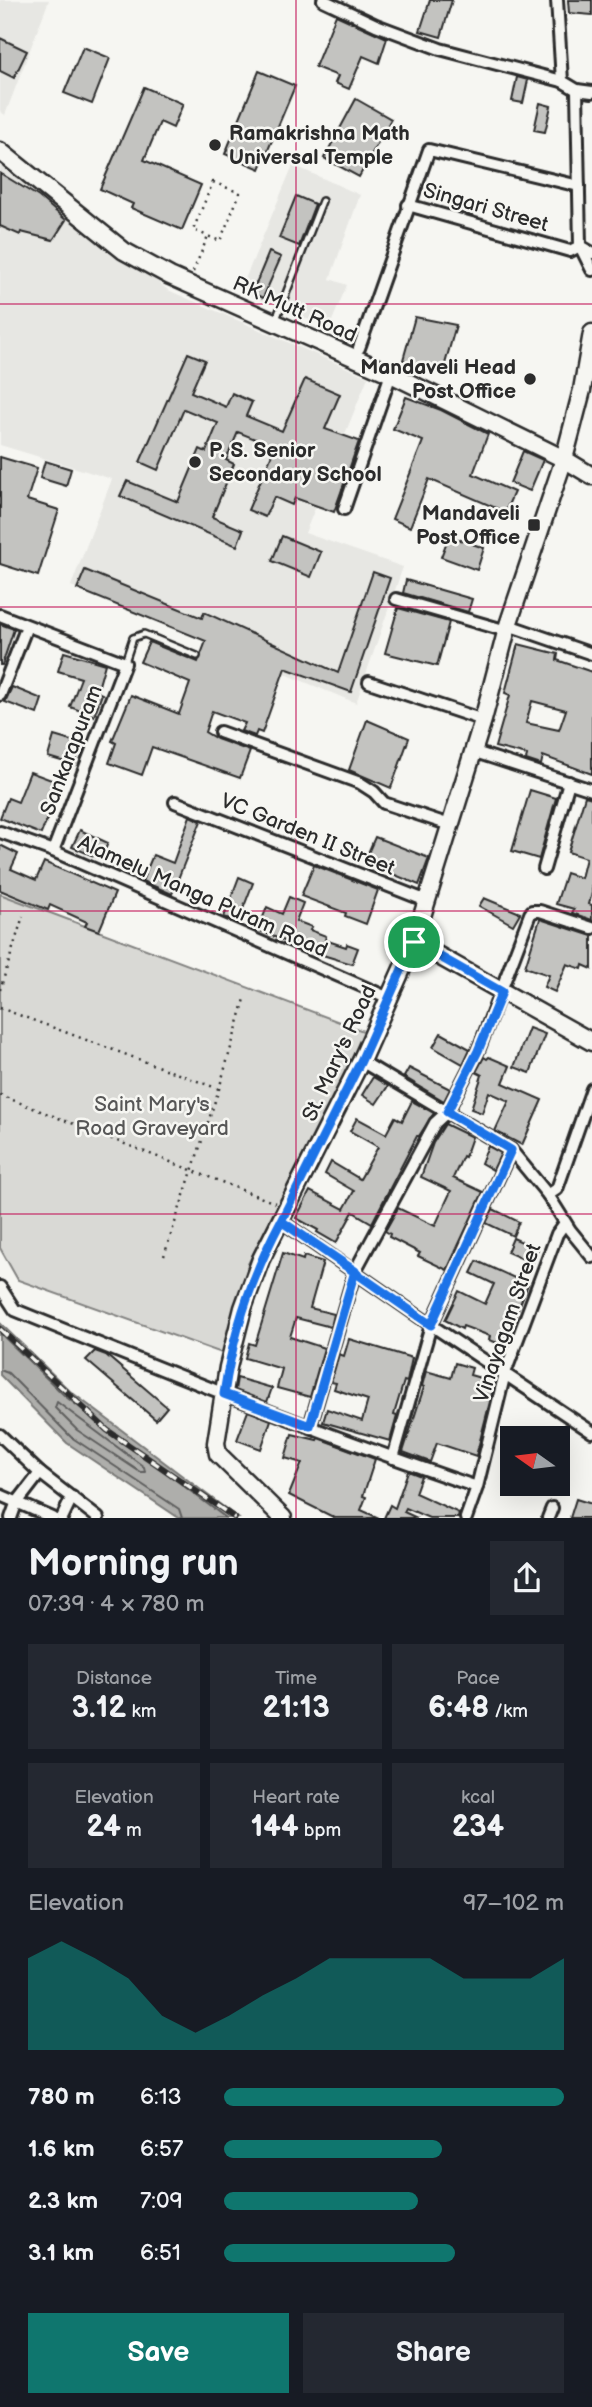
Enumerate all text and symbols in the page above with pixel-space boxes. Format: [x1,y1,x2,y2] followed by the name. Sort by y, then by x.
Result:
[229,121,410,170] place label: Ramakrishna Math Universal Temple
[207,137,223,153] marker: Ramakrishna Math Universal Temple
[420,178,552,237] street label: Singari Street
[229,271,361,348] street label: RK Mutt Road
[360,355,516,404] place label: Mandaveli Head Post Office
[522,371,538,387] marker: Mandaveli Head Post Office
[209,438,382,487] place label: P. S. Senior Secondary School
[187,454,203,470] marker: P. S. Senior Secondary School
[416,501,520,550] place label: Mandaveli Post Office
[526,517,542,533] marker: Mandaveli Post Office
[35,682,108,819] street label: Sankarapuram
[217,788,399,881] street label: VC Garden II Street
[74,830,331,963] street label: Alamelu Manga Puram Road
[384,912,444,972] pin
[395,923,433,961] icon: arrive
[297,981,382,1125] street label: St. Mary's Road
[75,1092,229,1141] park label: Saint Mary's Road Graveyard
[469,1240,547,1406] street label: Vinayagam Street
[500,1426,570,1496] north arrow
[500,1426,570,1496] map controls
[28,1541,239,1586] text: Morning run
[490,1541,564,1615] button: share
[28,1590,204,1618] text: 07:39 · 4 × 780 m
[76,1667,152,1690] text: Distance
[275,1667,317,1690] text: Time
[456,1667,500,1690] text: Pace
[72,1690,126,1726] text: 3.12
[262,1690,330,1726] text: 21:13
[428,1690,489,1726] text: 6:48
[126,1700,156,1723] text: km
[489,1700,528,1723] text: /km
[74,1786,154,1809] text: Elevation
[252,1786,340,1809] text: Heart rate
[461,1786,495,1809] text: kcal
[86,1809,121,1845] text: 24
[251,1809,299,1845] text: 144
[452,1809,504,1845] text: 234
[121,1819,142,1842] text: m
[299,1819,341,1842] text: bpm
[28,1889,124,1917] text: Elevation
[463,1889,564,1917] text: 97–102 m
[28,2083,95,2111] text: 780 m
[140,2083,182,2111] text: 6:13
[28,2135,95,2163] text: 1.6 km
[140,2135,183,2163] text: 6:57
[28,2187,98,2215] text: 2.3 km
[140,2187,183,2215] text: 7:09
[28,2239,94,2267] text: 3.1 km
[140,2239,181,2267] text: 6:51
[28,2313,289,2393] button: Save
[303,2313,564,2393] button: Share

